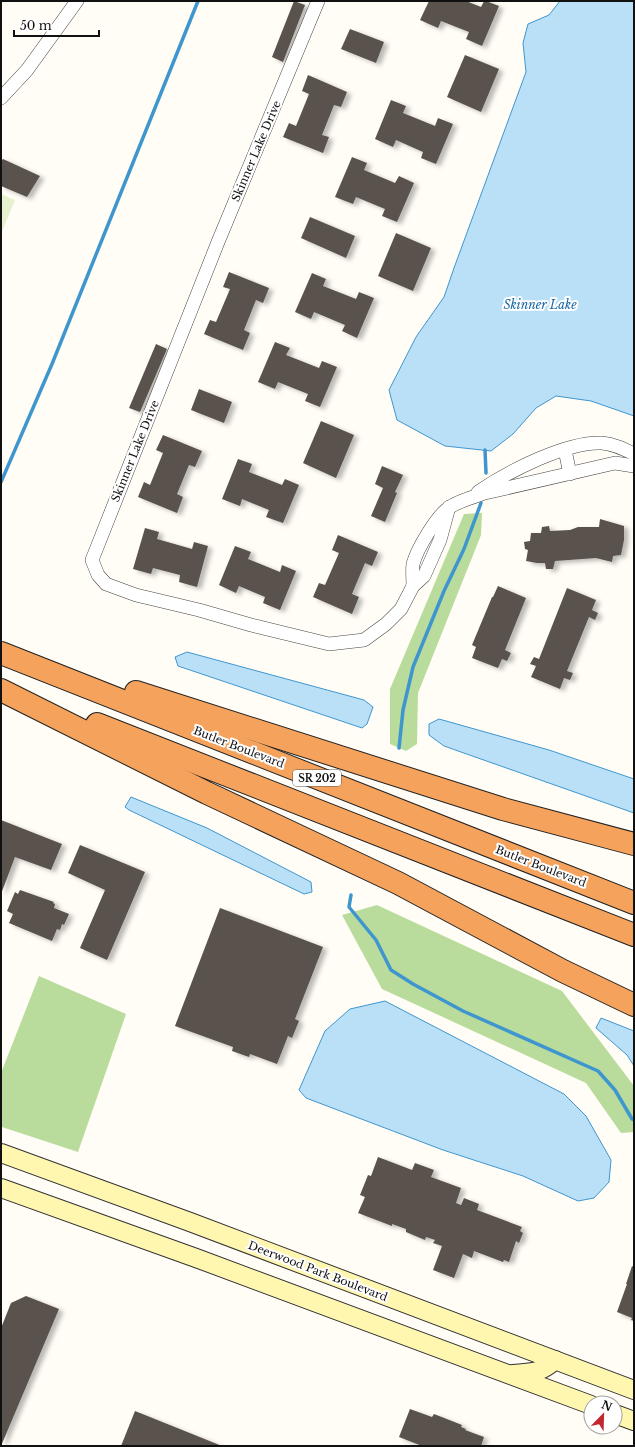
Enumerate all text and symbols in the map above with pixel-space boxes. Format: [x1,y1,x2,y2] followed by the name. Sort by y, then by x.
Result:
[14,12,99,38] scale bar
[20,18,52,33] text: 50 m
[228,98,284,204] street label: Skinner Lake Drive
[503,297,577,312] water label: Skinner Lake
[108,398,162,504] street label: Skinner Lake Drive
[192,723,287,771] street label: Butler Boulevard
[293,770,341,786] road number: SR 202
[494,842,589,890] street label: Butler Boulevard
[246,1238,390,1304] street label: Deerwood Park Boulevard
[583,1395,623,1435] north arrow
[599,1397,615,1415] text: N

